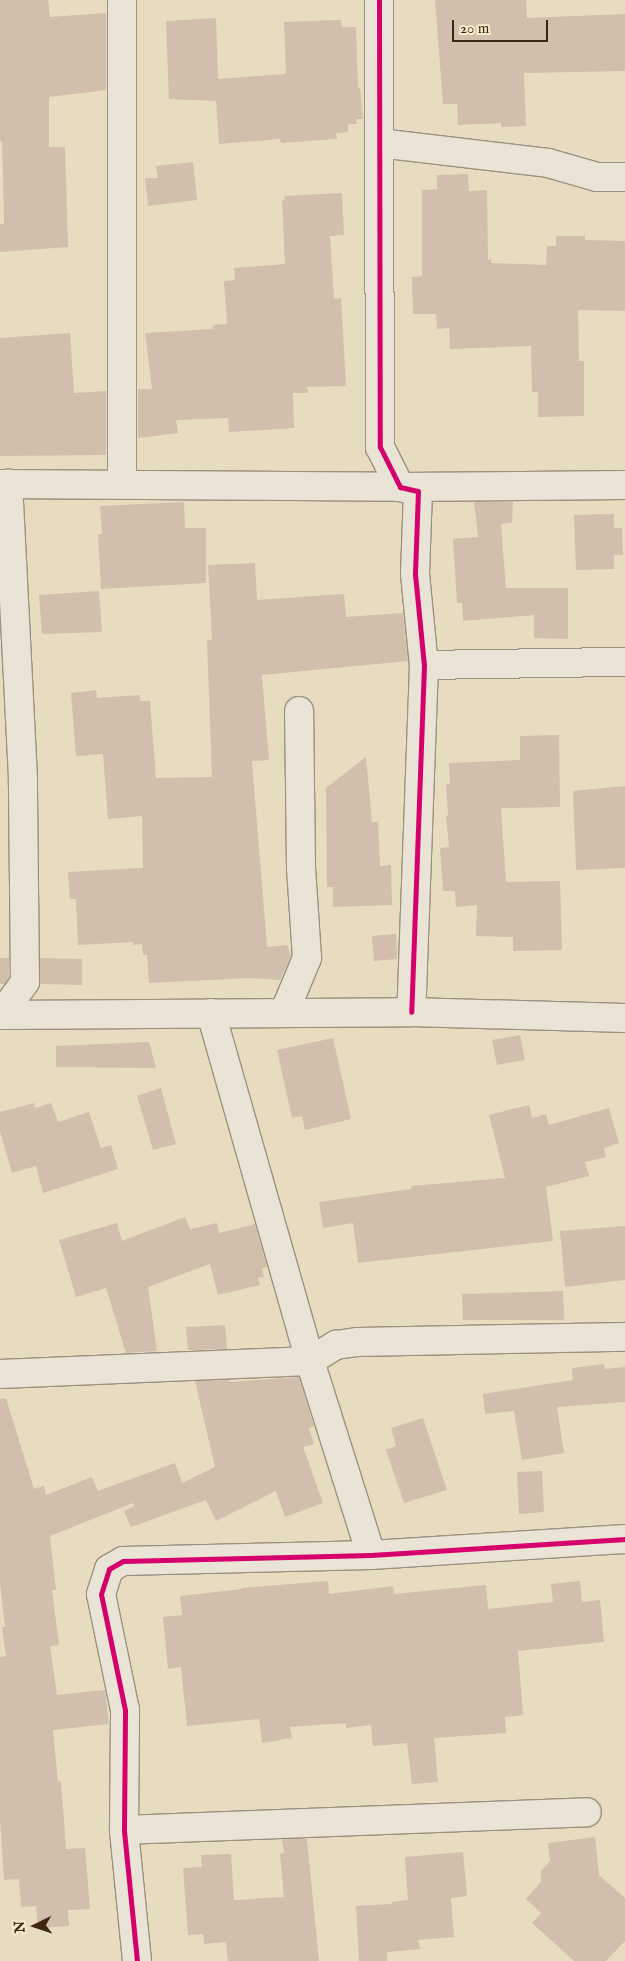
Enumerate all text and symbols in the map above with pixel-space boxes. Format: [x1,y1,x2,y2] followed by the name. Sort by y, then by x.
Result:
[455,10,551,42] scale bar
[460,19,489,38] text: 20 m
[10,1901,60,1951] north arrow
[11,1920,29,1934] text: N

